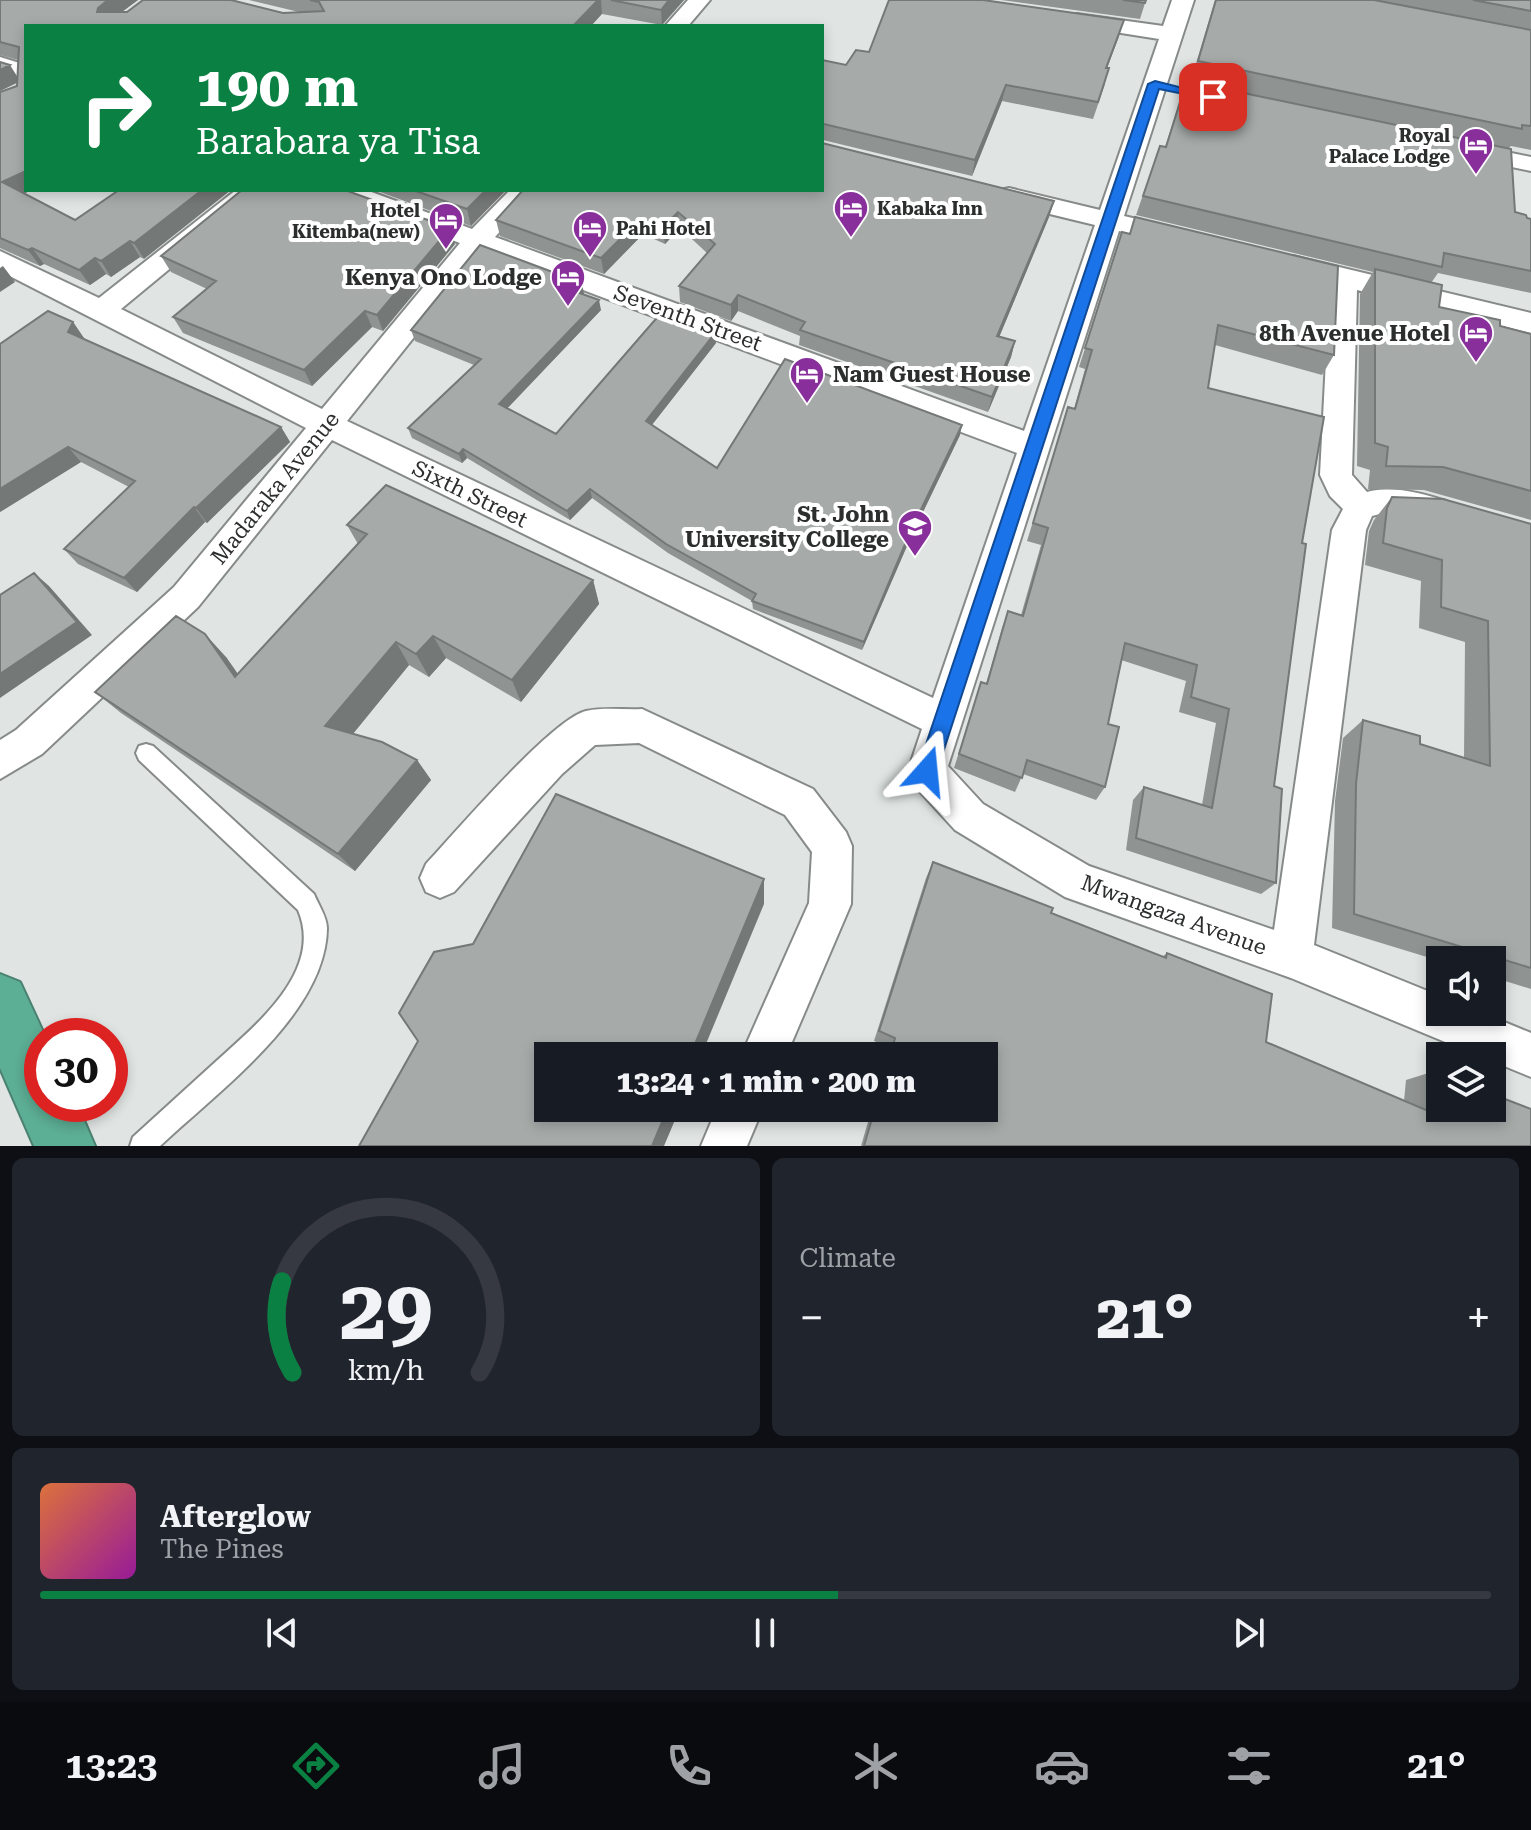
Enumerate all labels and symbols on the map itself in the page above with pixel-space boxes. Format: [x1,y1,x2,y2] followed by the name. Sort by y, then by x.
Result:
[1179,63,1247,131] pin
[1329,125,1450,167] place label: Royal Palace Lodge
[1457,126,1495,176] hotel icon: Royal Palace Lodge
[832,189,870,239] hotel icon: Kabaka Inn
[877,198,983,219] place label: Kabaka Inn
[292,200,420,242] place label: Hotel Kitemba(new)
[427,201,465,251] hotel icon: Hotel Kitemba(new)
[571,209,609,259] hotel icon: Pahi Hotel
[616,218,711,239] place label: Pahi Hotel
[549,258,587,308] hotel icon: Kenya Ono Lodge
[345,265,542,290] place label: Kenya Ono Lodge
[611,280,765,356] street label: Seventh Street
[1457,314,1495,364] hotel icon: 8th Avenue Hotel
[1259,321,1450,346] place label: 8th Avenue Hotel
[788,355,826,405] hotel icon: Nam Guest House
[833,362,1031,387] place label: Nam Guest House
[206,407,344,569] street label: Madaraka Avenue
[408,455,532,533] street label: Sixth Street
[685,502,889,552] place label: St. John University College
[896,508,934,558] school or university icon: St. John University College
[885,729,969,813] position arrow
[1078,870,1270,960] street label: Mwangaza Avenue
[24,1018,128,1122] speed limit sign: 30

